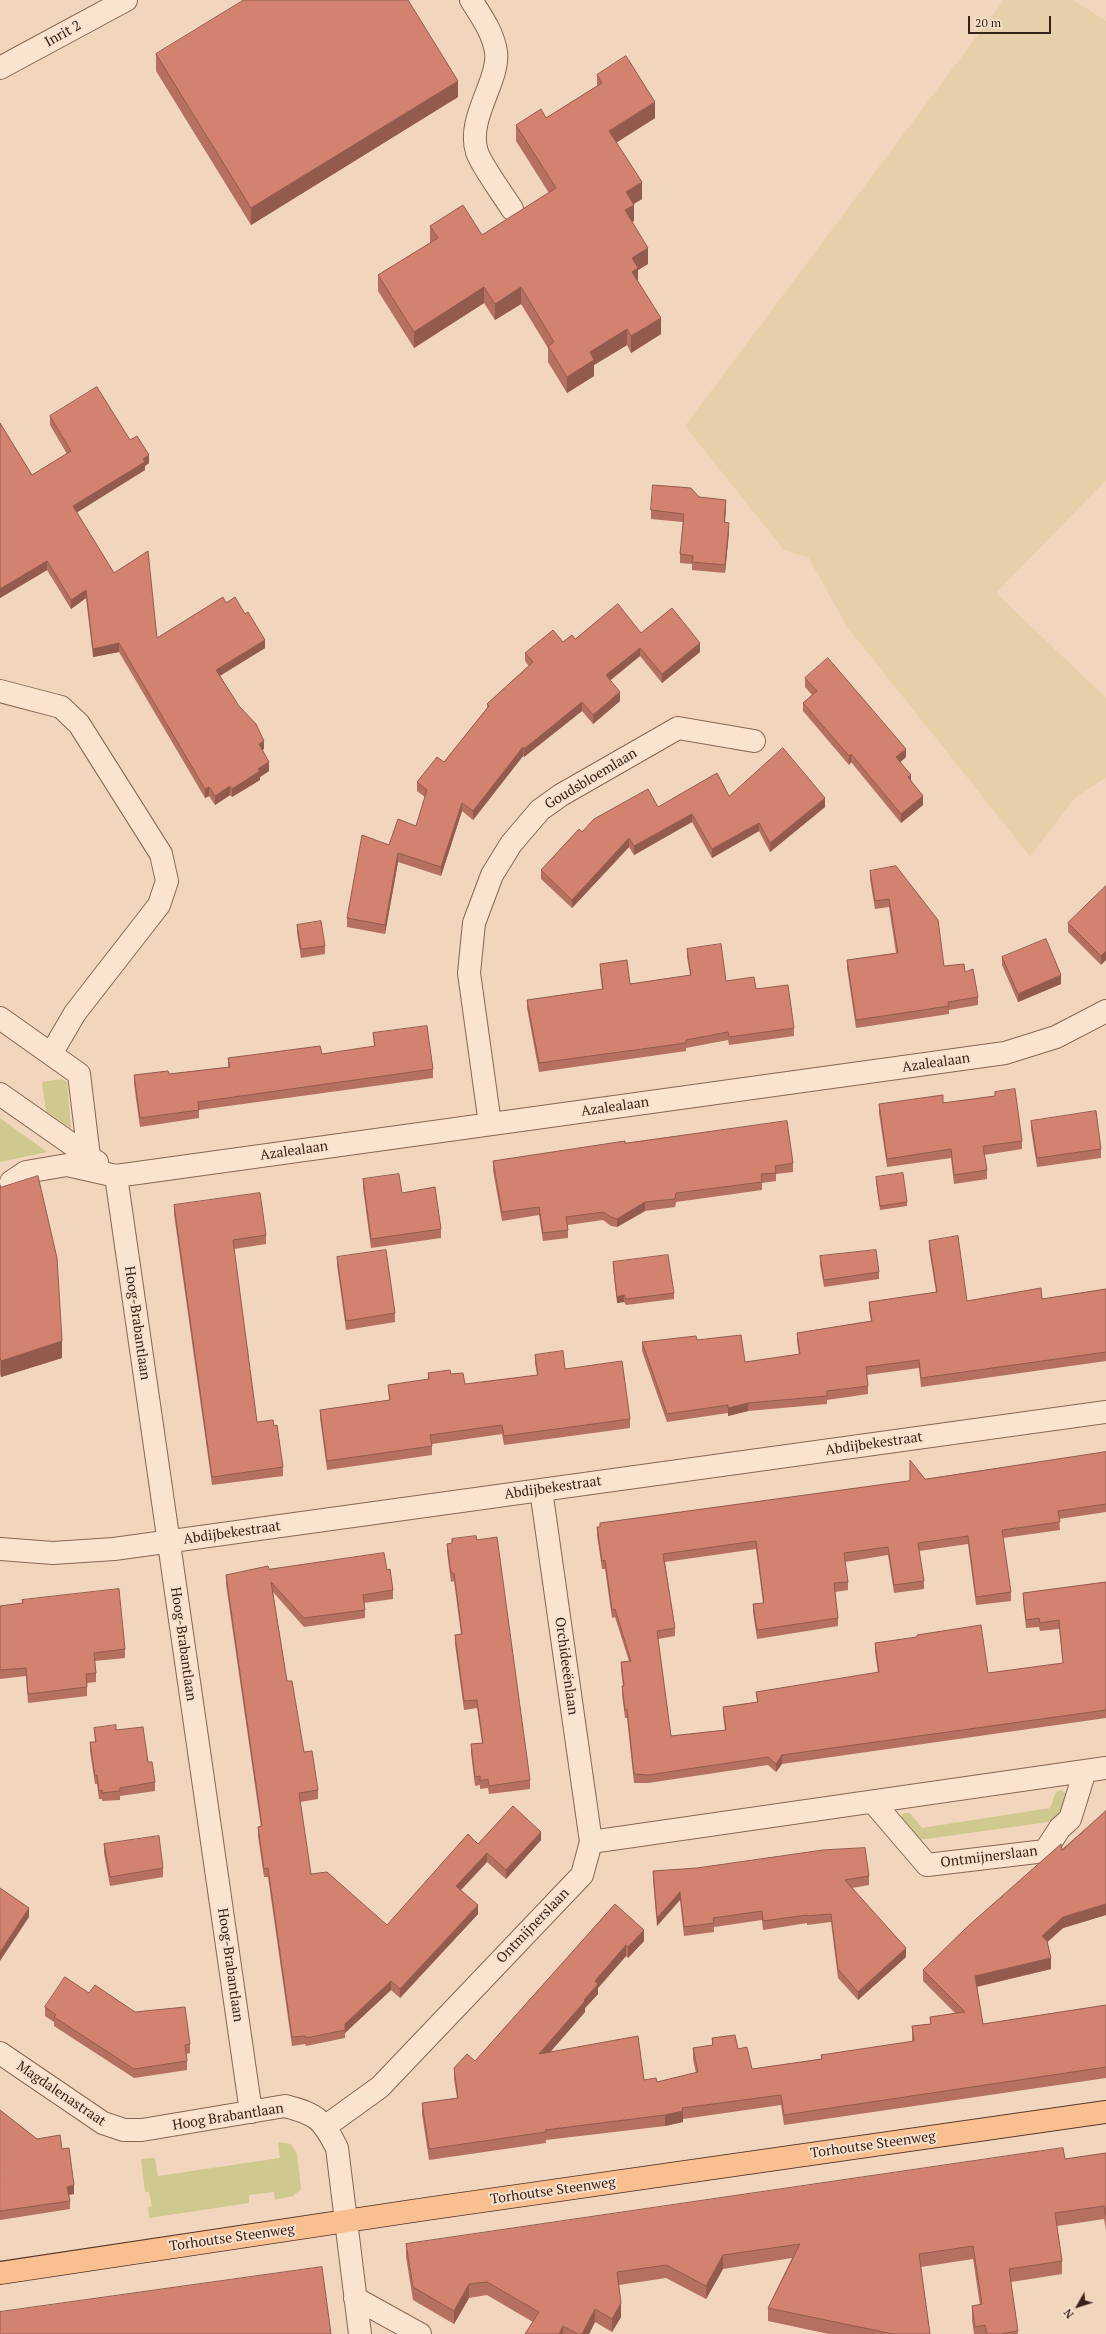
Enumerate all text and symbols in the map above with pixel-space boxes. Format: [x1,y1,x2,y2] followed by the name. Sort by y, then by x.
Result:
[970,8,1053,34] scale bar
[975,15,1001,30] text: 20 m
[42,17,84,51] street label: Inrit 2
[542,745,640,813] street label: Goudsbloemlaan
[901,1050,971,1076] street label: Azalealaan
[580,1094,650,1120] street label: Azalealaan
[259,1138,329,1164] street label: Azalealaan
[121,1265,153,1381] street label: Hoog-Brabantlaan
[824,1429,924,1459] street label: Abdijbekestraat
[503,1473,603,1503] street label: Abdijbekestraat
[182,1518,282,1548] street label: Abdijbekestraat
[167,1586,199,1702] street label: Hoog-Brabantlaan
[551,1616,581,1716] street label: Orchideeënlaan
[940,1843,1038,1871] street label: Ontmijnerslaan
[493,1885,573,1967] street label: Ontmijnerslaan
[214,1907,246,2023] street label: Hoog-Brabantlaan
[13,2058,109,2130] street label: Magdalenastraat
[171,2100,285,2134] street label: Hoog Brabantlaan
[809,2128,937,2162] street label: Torhoutse Steenweg
[489,2174,617,2208] street label: Torhoutse Steenweg
[168,2221,296,2255] street label: Torhoutse Steenweg
[1058,2286,1098,2326] north arrow
[1061,2306,1077,2321] text: N

